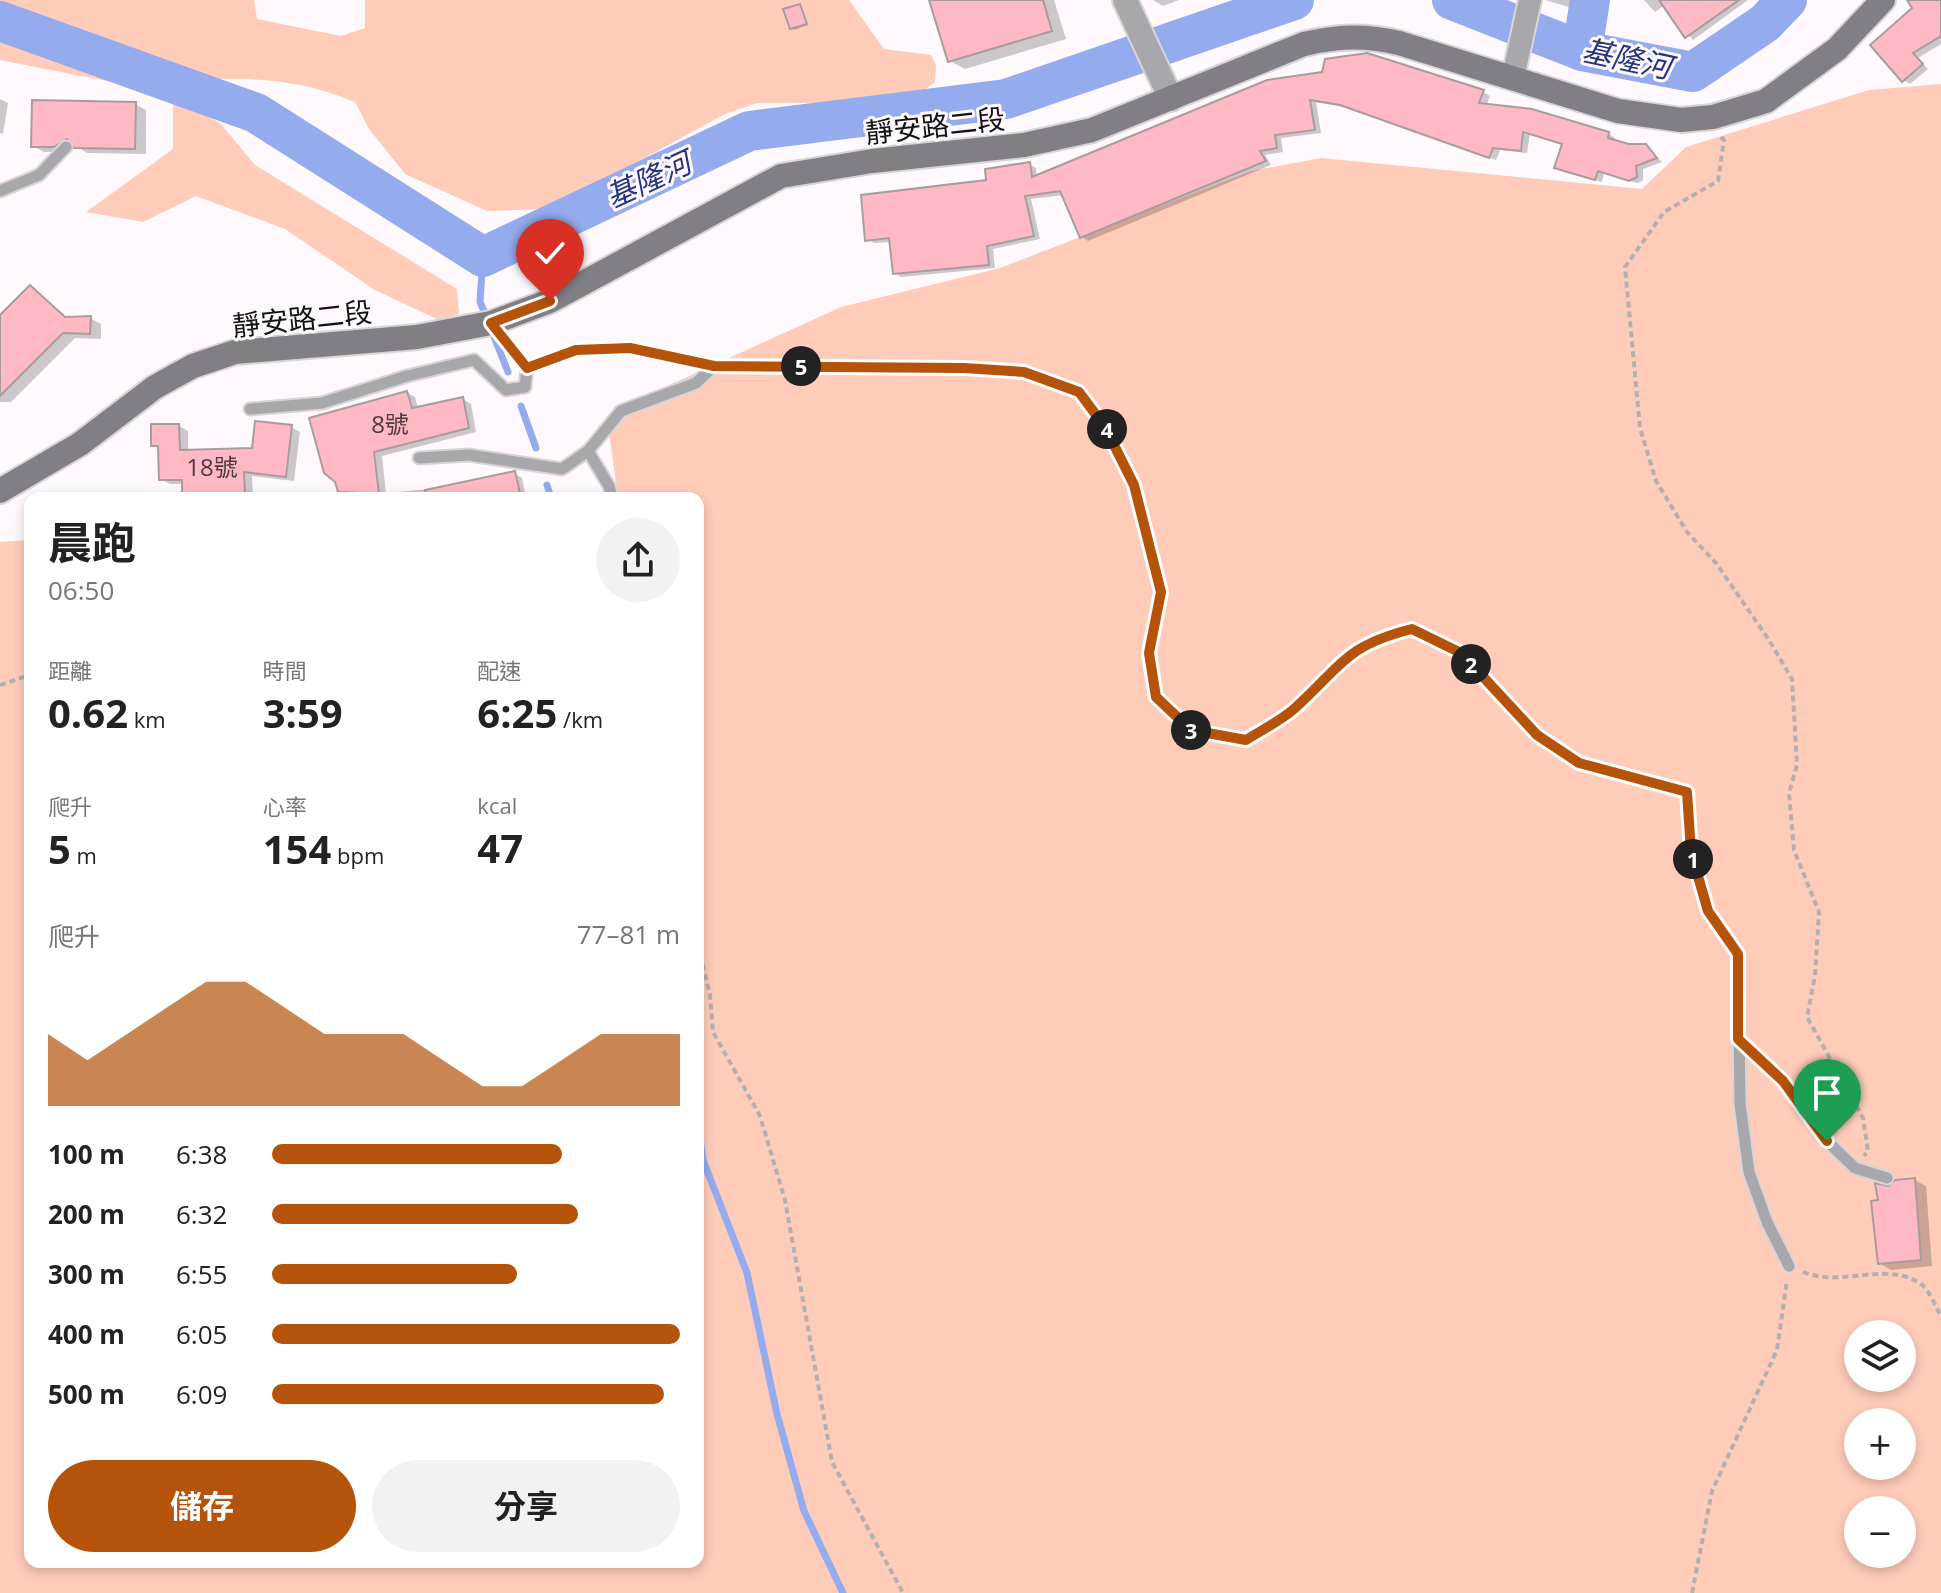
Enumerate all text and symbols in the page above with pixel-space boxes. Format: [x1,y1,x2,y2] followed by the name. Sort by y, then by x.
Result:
[1579,29,1680,88] water label: 基隆河
[863,99,1007,151] street label: 靜安路二段
[599,139,702,217] water label: 基隆河
[516,219,584,301] pin
[528,231,572,275] icon: check
[230,292,374,344] street label: 靜安路二段
[781,346,821,386] pin: 5
[795,351,807,381] text: 5
[371,407,409,440] house number: 8號
[1087,409,1127,449] pin: 4
[1101,414,1113,444] text: 4
[186,450,238,483] house number: 18號
[48,512,136,572] text: 晨跑
[596,518,680,602] button: share
[48,572,114,608] text: 06:50
[1451,644,1491,684] pin: 2
[1465,649,1477,679] text: 2
[48,655,92,685] text: 距離
[263,655,307,685] text: 時間
[477,655,521,685] text: 配速
[48,685,128,740] text: 0.62
[263,685,343,740] text: 3:59
[477,685,557,740] text: 6:25
[128,704,166,734] text: km
[557,704,603,734] text: /km
[1171,710,1211,750] pin: 3
[1185,715,1197,745] text: 3
[477,790,517,820] text: kcal
[48,791,92,821] text: 爬升
[263,791,307,821] text: 心率
[477,820,523,875] text: 47
[48,821,71,876] text: 5
[263,821,331,876] text: 154
[1673,839,1713,879] pin: 1
[71,840,97,870] text: m
[331,840,384,870] text: bpm
[1687,844,1699,874] text: 1
[577,916,680,952] text: 77–81 m
[48,918,100,954] text: 爬升
[1793,1059,1861,1141] pin
[1805,1071,1849,1115] icon: arrive
[48,1136,125,1172] text: 100 m
[176,1136,227,1172] text: 6:38
[48,1196,125,1232] text: 200 m
[176,1196,227,1232] text: 6:32
[48,1256,125,1292] text: 300 m
[176,1256,227,1292] text: 6:55
[48,1316,125,1352] text: 400 m
[176,1316,227,1352] text: 6:05
[1844,1320,1916,1568] map controls
[1844,1320,1916,1392] button: layers
[48,1376,125,1412] text: 500 m
[176,1376,227,1412] text: 6:09
[1844,1408,1916,1480] button: +
[48,1460,356,1552] button: 儲存
[372,1460,680,1552] button: 分享
[1844,1496,1916,1568] button: −

